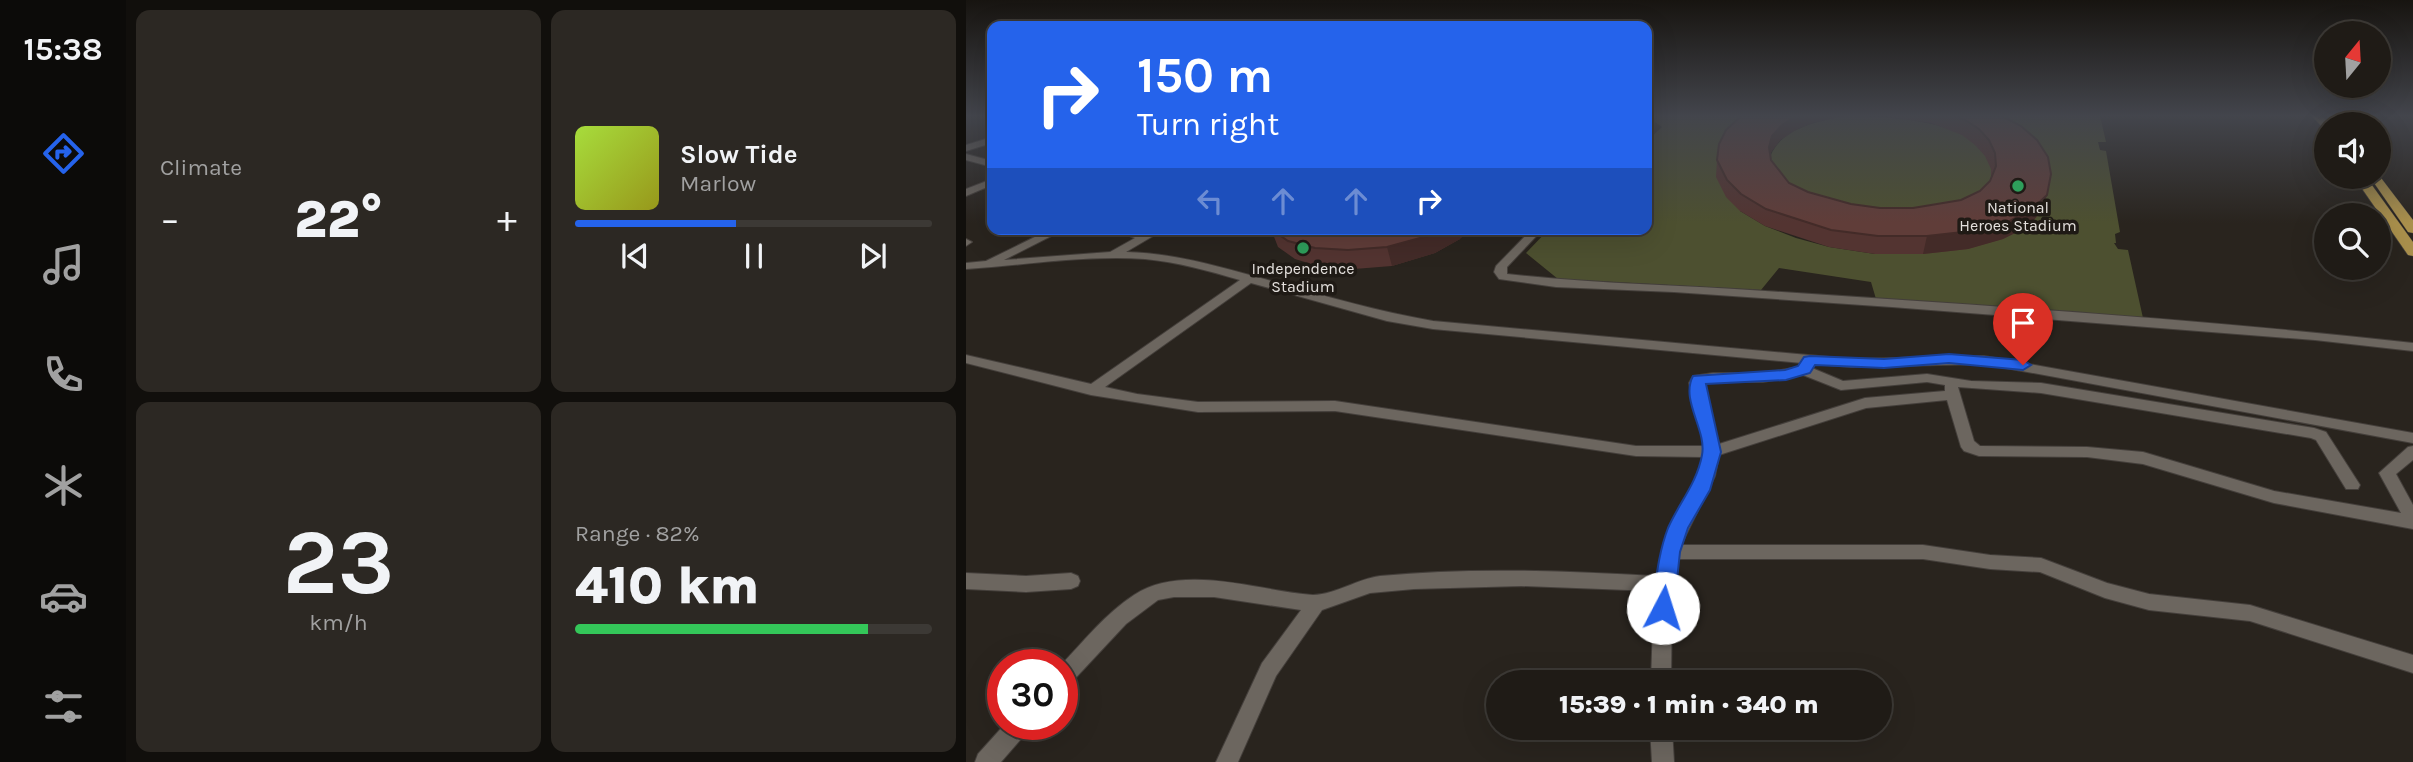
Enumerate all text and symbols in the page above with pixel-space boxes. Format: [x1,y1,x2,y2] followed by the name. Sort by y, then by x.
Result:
[2314,21,2390,98] north arrow
[2314,21,2391,280] map controls
[23,31,103,68] text: 15:38
[1137,47,1273,104] text: 150 m
[1022,49,1113,140] icon: right
[1137,106,1279,143] text: Turn right
[2314,112,2391,189] button: sound
[39,129,88,178] icon: directions
[680,139,798,170] text: Slow Tide
[160,154,242,181] text: Climate
[680,170,756,197] text: Marlow
[2010,178,2026,194] marker: National Heroes Stadium
[1191,182,1229,220] icon: left
[1264,182,1302,220] icon: ahead
[1337,182,1375,220] icon: ahead
[1410,182,1448,220] icon: right
[294,189,383,250] text: 22°
[160,197,180,242] text: −
[497,197,517,242] text: +
[1959,198,2077,235] place label: National Heroes Stadium
[2314,203,2391,280] button: search
[616,237,654,275] icon: previous
[735,237,773,275] icon: pause
[854,237,892,275] icon: next
[39,240,88,289] icon: music
[1295,240,1311,256] marker: Independence Stadium
[1252,259,1354,296] place label: Independence Stadium
[1993,293,2053,365] pin
[2004,304,2042,342] icon: arrive
[39,350,88,399] icon: phone
[39,461,88,510] icon: climate
[283,510,394,616] text: 23
[575,520,700,547] text: Range · 82%
[575,555,759,616] text: 410 km
[1626,571,1700,645] position arrow
[39,572,88,621] icon: car
[309,609,368,636] text: km/h
[987,649,1078,740] speed limit sign: 30
[39,682,88,731] icon: filters
[1559,689,1819,720] text: 15:39 · 1 min · 340 m

